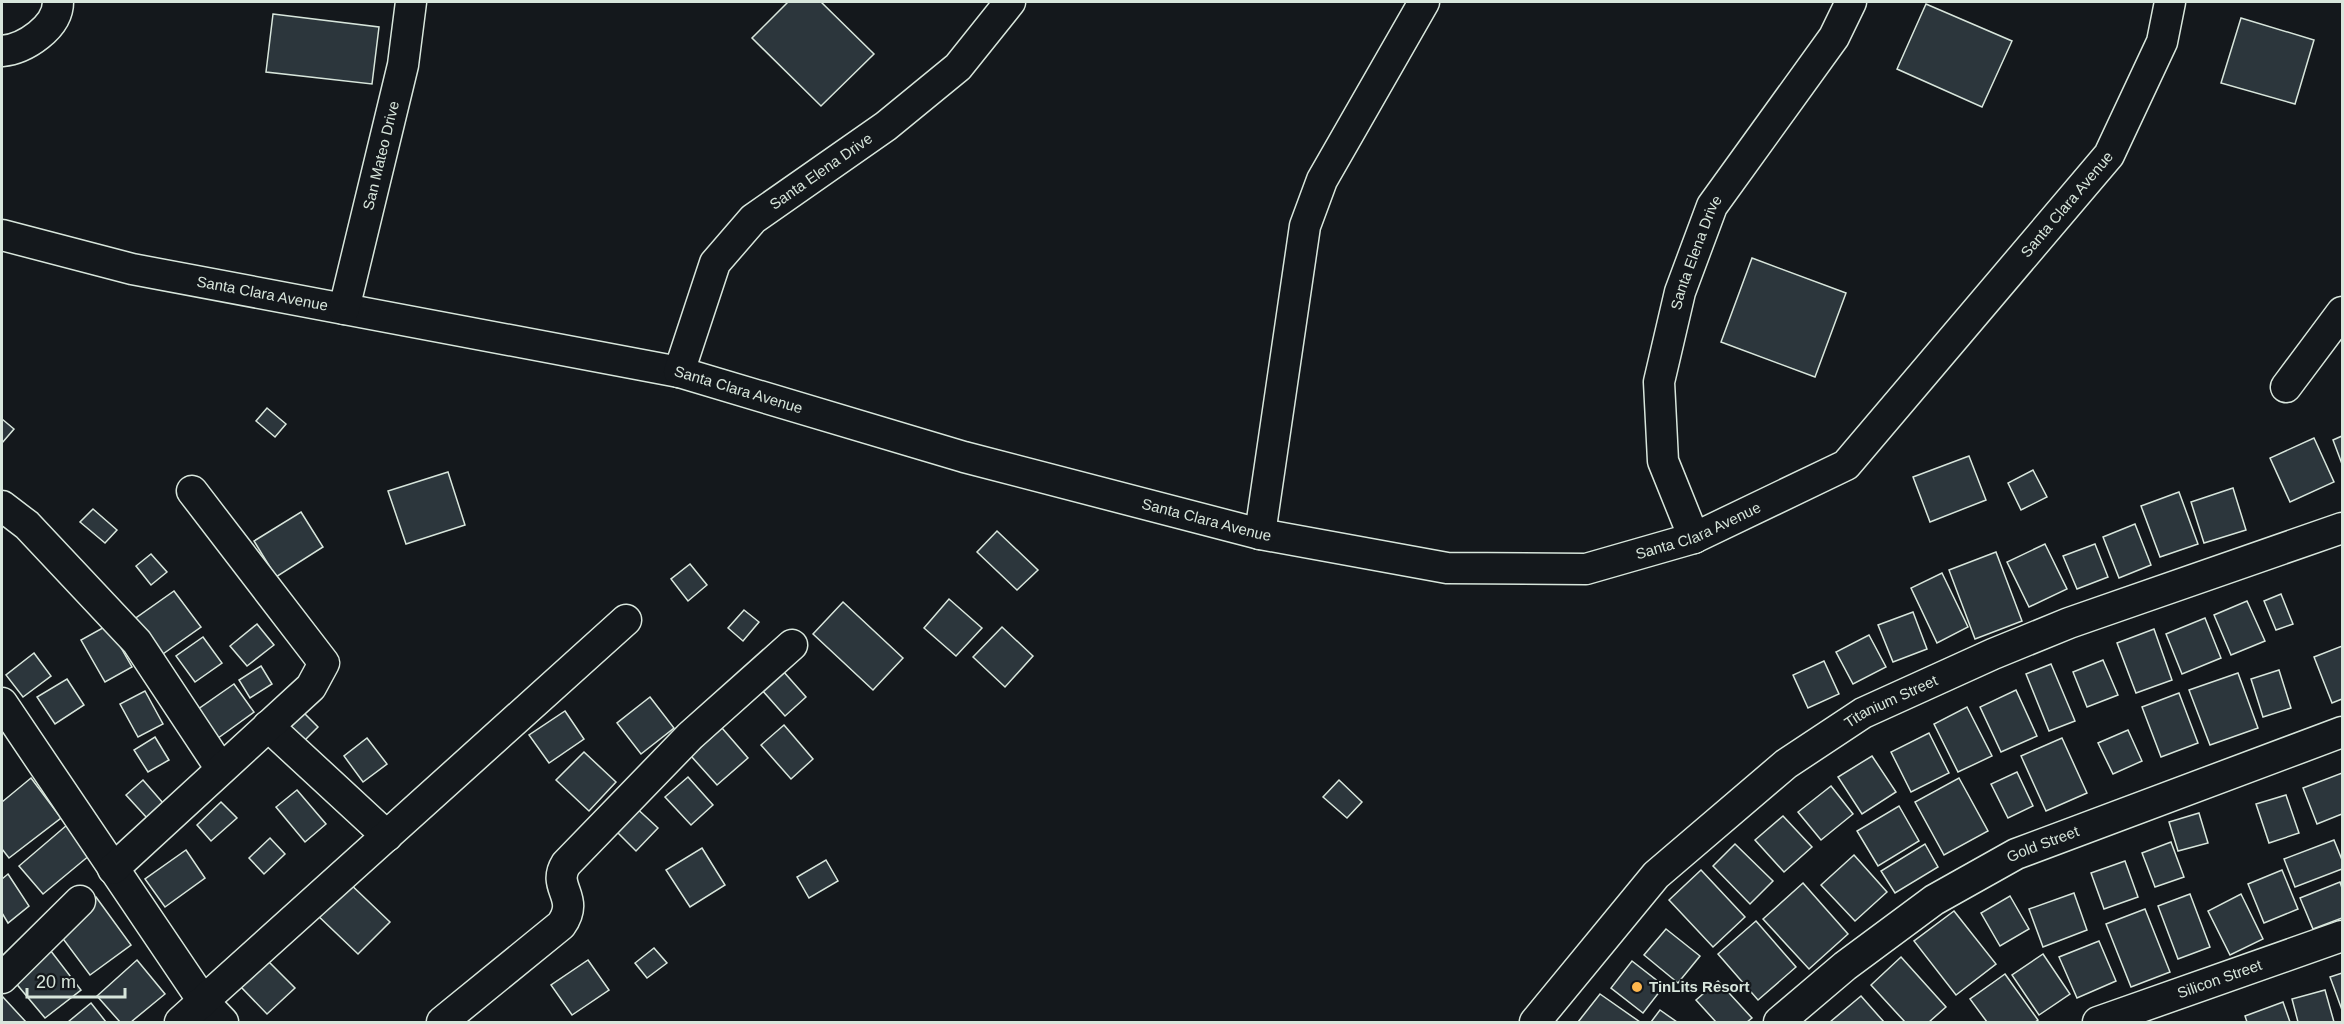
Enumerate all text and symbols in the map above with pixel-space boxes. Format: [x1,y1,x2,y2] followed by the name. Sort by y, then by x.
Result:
[359,99,402,212] street label: San Mateo Drive
[766,129,875,213] street label: Santa Elena Drive
[2017,148,2116,260] street label: Santa Clara Avenue
[1667,192,1725,311] street label: Santa Elena Drive
[195,272,329,314] street label: Santa Clara Avenue
[672,362,805,416] street label: Santa Clara Avenue
[1140,495,1273,544] street label: Santa Clara Avenue
[1634,498,1763,562] street label: Santa Clara Avenue
[1841,671,1941,731] street label: Titanium Street
[2003,822,2082,866] street label: Gold Street
[2175,956,2265,1001] street label: Silicon Street
[27,961,124,999] scale bar
[36,972,76,992] text: 20 m
[1649,978,1750,995] place label: TinLits Resort
[1630,980,1644,994] marker: TinLits Resort

